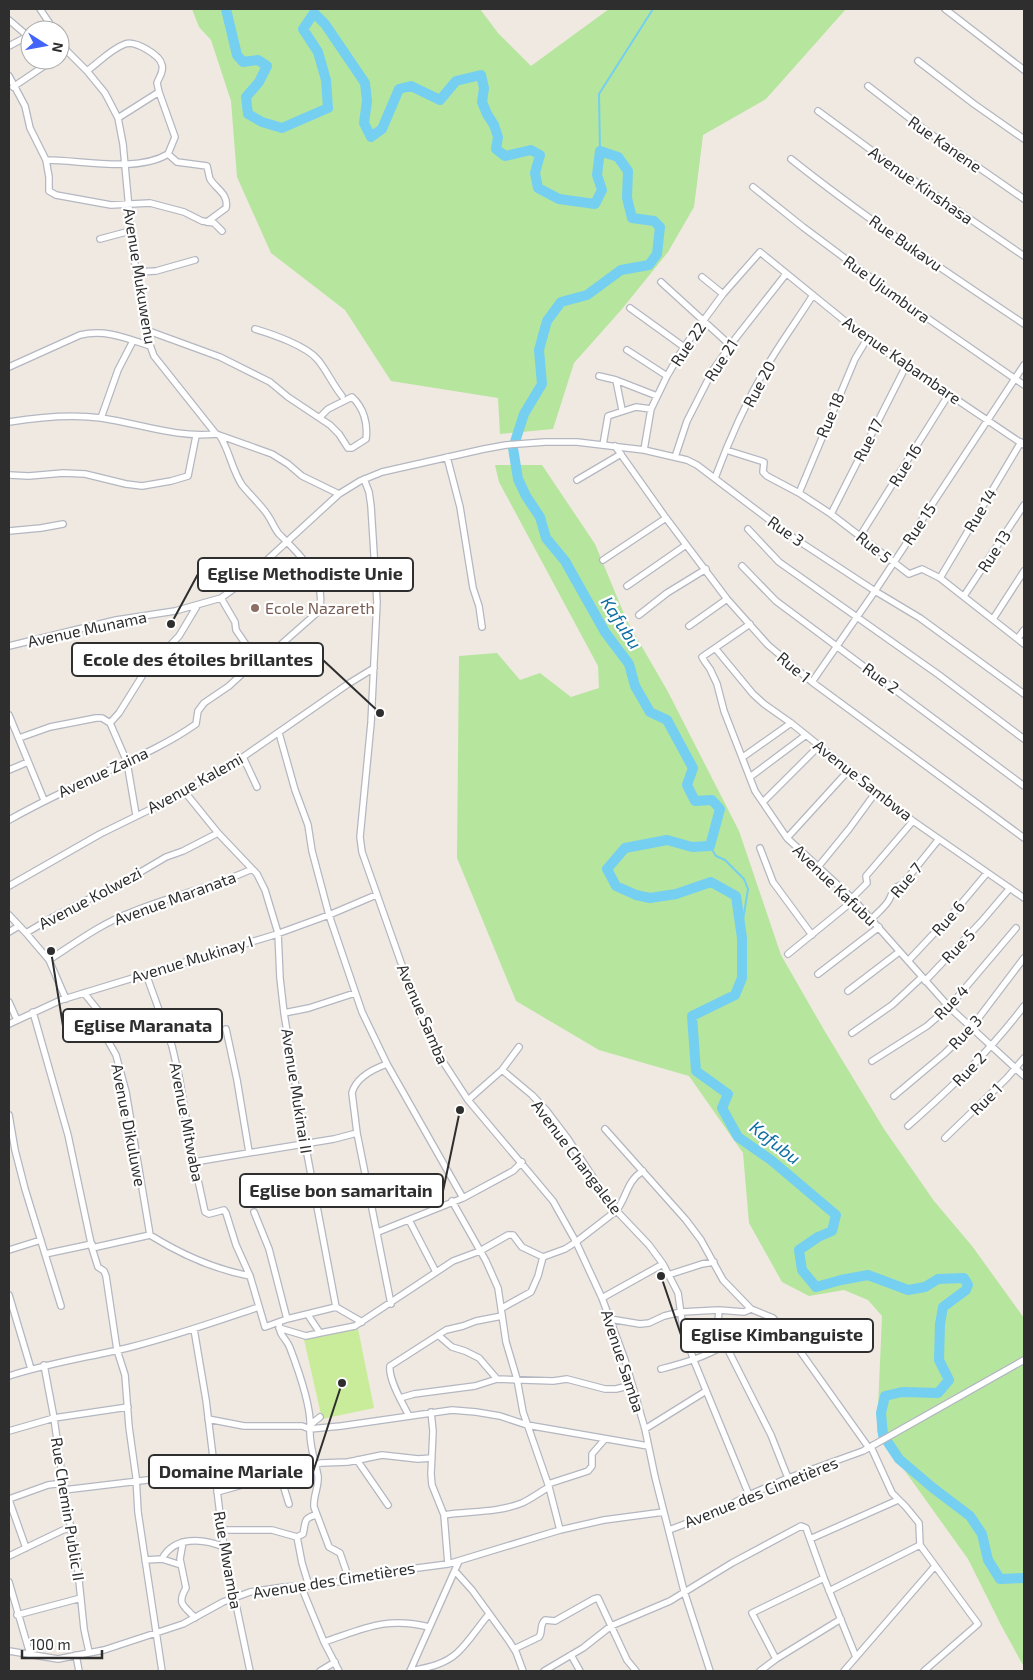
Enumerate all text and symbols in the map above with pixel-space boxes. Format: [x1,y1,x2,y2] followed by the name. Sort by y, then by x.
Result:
[20,20,70,70] north arrow
[49,41,68,54] text: N
[905,111,986,176] street label: Rue Kanene
[865,142,977,228] street label: Avenue Kinshasa
[120,206,161,345] street label: Avenue Mukuwenu
[866,211,946,275] street label: Rue Bukavu
[840,251,934,327] street label: Rue Ujumbura
[839,312,965,408] street label: Avenue Kabambare
[666,318,709,369] street label: Rue 22
[700,335,741,384] street label: Rue 21
[738,357,779,410] street label: Rue 20
[812,389,848,440] street label: Rue 18
[849,415,886,464] street label: Rue 17
[884,440,925,490] street label: Rue 16
[959,484,1000,535] street label: Rue 14
[898,499,939,548] street label: Rue 15
[764,511,808,550] street label: Rue 3
[973,526,1014,575] street label: Rue 13
[853,527,896,567] street label: Rue 5
[198,558,413,591] callout: Eglise Methodiste Unie
[207,562,403,584] text: Eglise Methodiste Unie
[597,592,647,653] water label: Kafubu
[265,598,375,617] place label: Ecole Nazareth
[249,602,261,614] marker: Ecole Nazareth
[26,607,148,650] street label: Avenue Munama
[72,643,323,676] callout: Ecole des étoiles brillantes
[774,647,815,686] street label: Rue 1
[83,648,313,670] text: Ecole des étoiles brillantes
[859,658,903,697] street label: Rue 2
[810,735,916,824] street label: Avenue Sambwa
[55,742,151,801] street label: Avenue Zaina
[143,748,246,817] street label: Avenue Kalemi
[790,840,881,929] street label: Avenue Kafubu
[886,858,926,901] street label: Rue 7
[35,862,145,933] street label: Avenue Kolwezi
[111,867,238,928] street label: Avenue Maranata
[927,896,968,939] street label: Rue 6
[937,925,978,967] street label: Rue 5
[129,931,255,986] street label: Avenue Mukinay I
[394,961,453,1067] street label: Avenue Samba
[930,980,972,1023] street label: Rue 4
[63,1009,222,1042] callout: Eglise Maranata
[944,1011,985,1053] street label: Rue 3
[74,1014,212,1036] text: Eglise Maranata
[278,1027,317,1155] street label: Avenue Mukinai II
[948,1048,989,1090] street label: Rue 2
[167,1061,208,1183] street label: Avenue Mitwaba
[108,1062,151,1188] street label: Avenue Dikuluwe
[966,1079,1006,1119] street label: Rue 1
[528,1096,627,1218] street label: Avenue Changalele
[746,1116,805,1169] water label: Kafubu
[240,1174,443,1207] callout: Eglise bon samaritain
[249,1179,433,1201] text: Eglise bon samaritain
[598,1307,649,1415] street label: Avenue Samba
[681,1319,873,1352] callout: Eglise Kimbanguiste
[691,1323,863,1345] text: Eglise Kimbanguiste
[48,1436,89,1582] street label: Rue Chemin Public II
[681,1452,840,1531] street label: Avenue des Cimetières
[149,1455,313,1488] callout: Domaine Mariale
[159,1460,303,1482] text: Domaine Mariale
[211,1509,246,1610] street label: Rue Mwamba
[251,1557,416,1602] street label: Avenue des Cimetières
[22,1628,102,1660] scale bar
[30,1635,71,1653] text: 100 m

